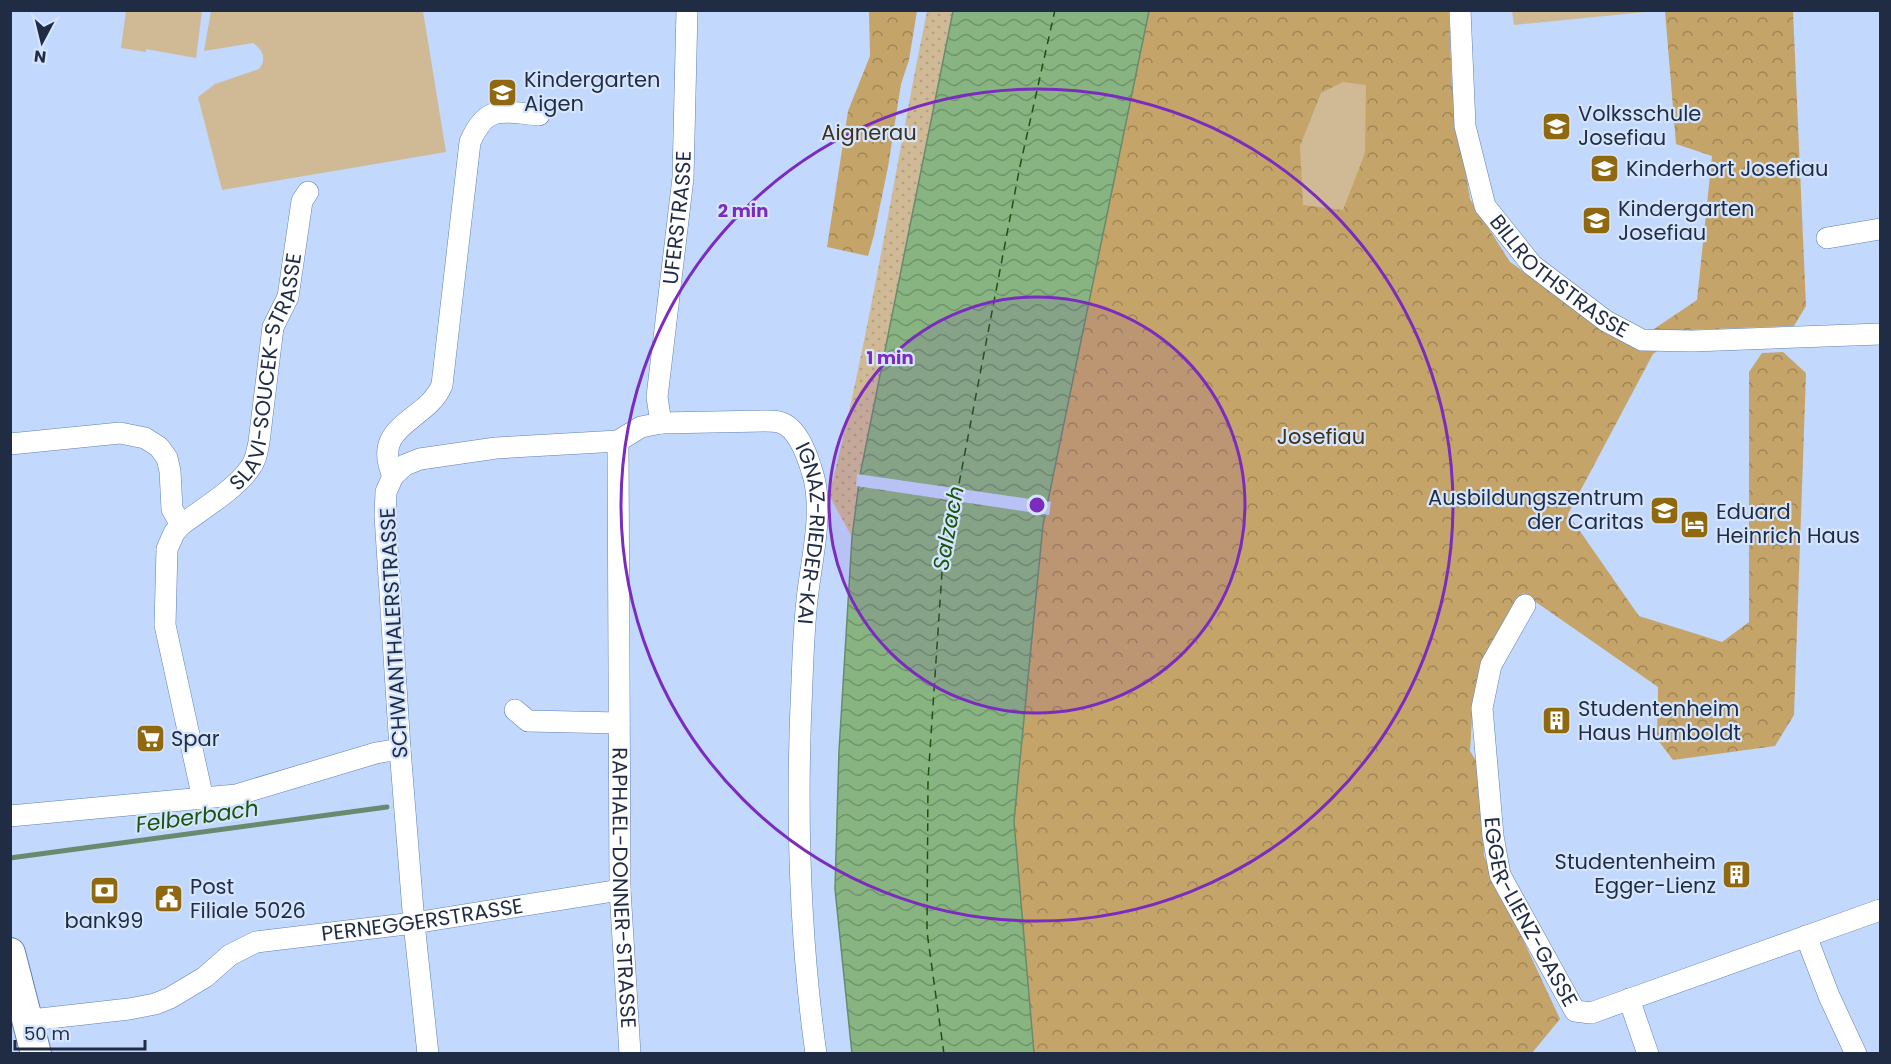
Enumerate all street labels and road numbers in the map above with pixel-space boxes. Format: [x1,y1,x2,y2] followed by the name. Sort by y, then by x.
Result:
[655,150,698,286] street label: UFERSTRASSE
[1483,208,1634,345] street label: BILLROTHSTRASSE
[223,251,308,497] street label: SLAVI-SOUCEK-STRASSE
[789,437,832,625] street label: IGNAZ-RIEDER-KAI
[372,507,415,759] street label: SCHWANTHALERSTRASSE
[605,747,643,1029] street label: RAPHAEL-DONNER-STRASSE
[1477,816,1585,1012] street label: EGGER-LIENZ-GASSE
[320,891,525,948] street label: PERNEGGERSTRASSE

